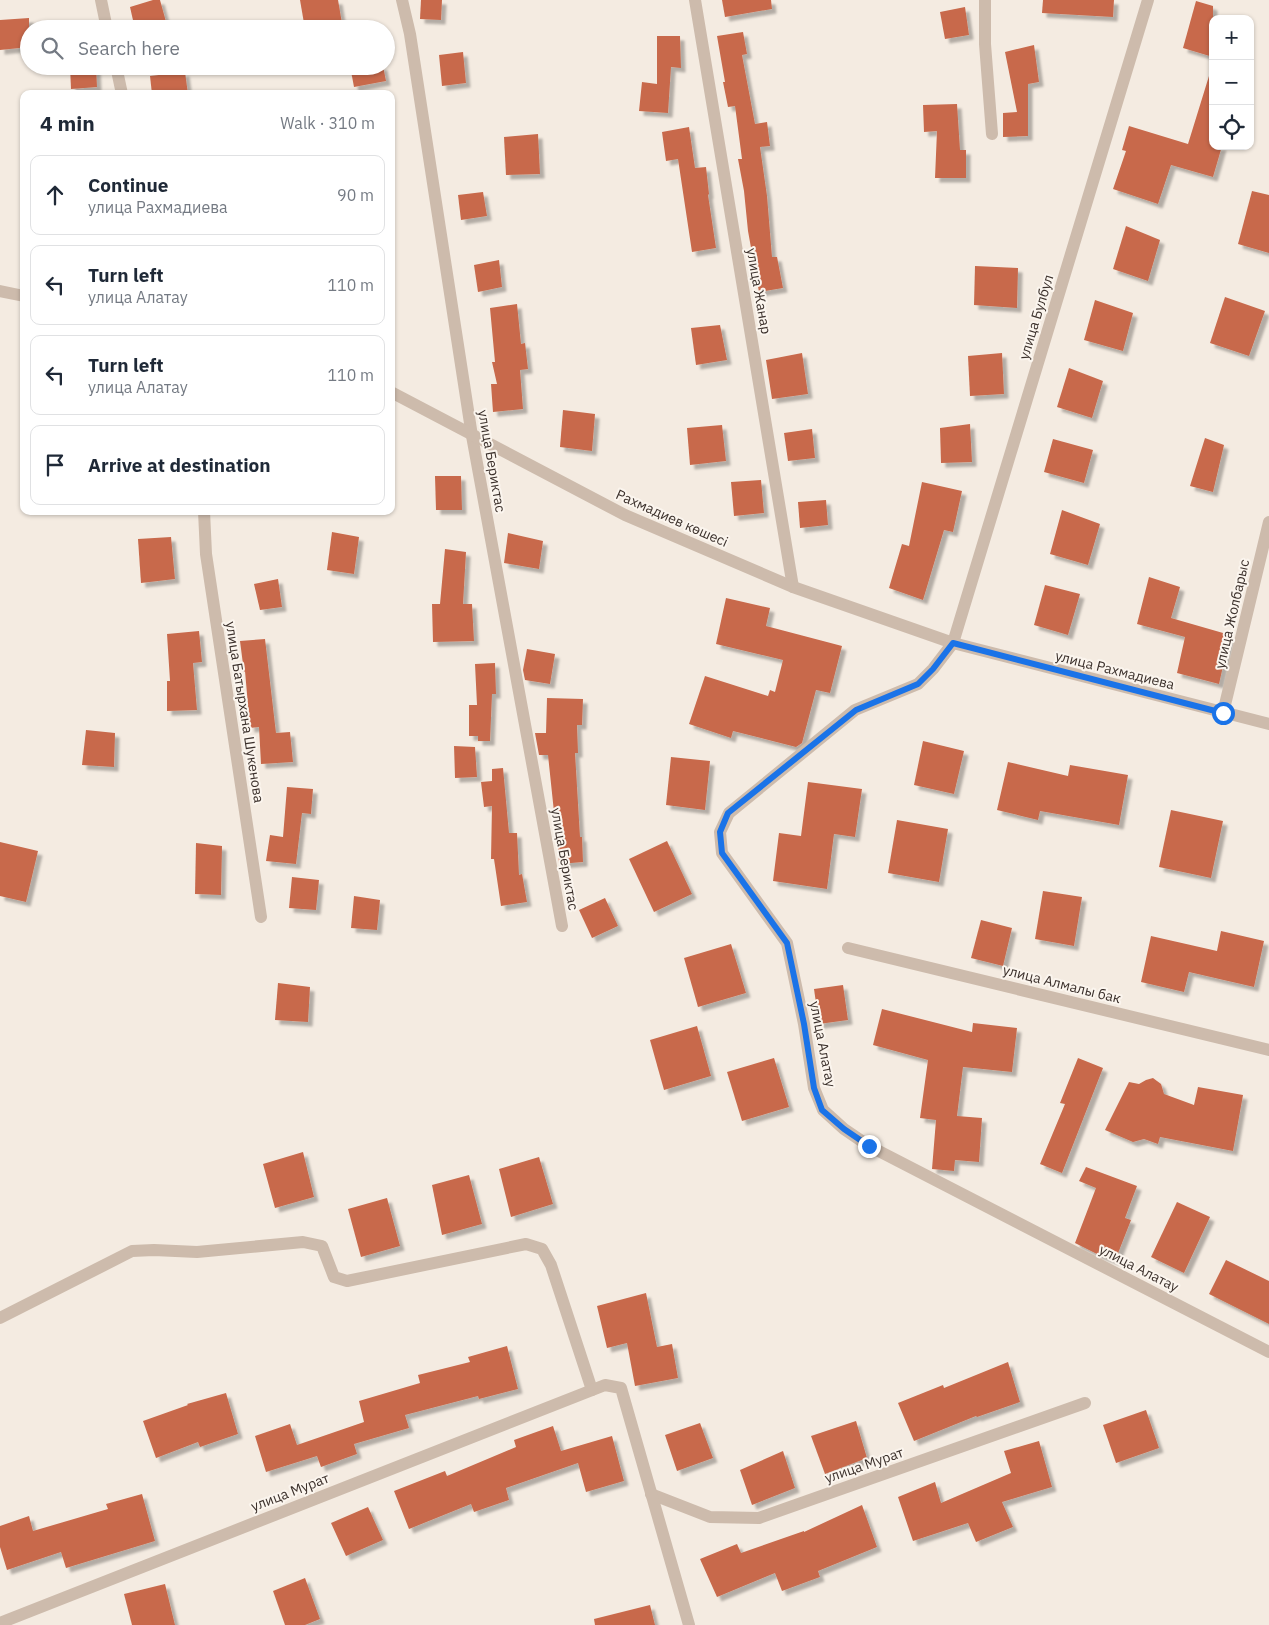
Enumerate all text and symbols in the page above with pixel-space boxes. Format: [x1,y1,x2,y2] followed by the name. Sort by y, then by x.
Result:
[1209,15,1254,150] map controls
[1209,15,1254,60] button: +
[20,20,395,75] search box
[38,34,66,62] icon: search
[78,36,180,60] text: Search here
[1209,60,1254,105] button: −
[1209,105,1254,150] button: locate
[40,109,95,137] text: 4 min
[280,113,375,133] text: Walk · 310 m
[88,173,168,197] text: Continue
[41,181,69,209] icon: ahead
[337,185,374,205] text: 90 m
[88,197,228,217] text: улица Рахмадиева
[743,247,775,335] street label: улица Жанар
[88,263,164,287] text: Turn left
[41,271,69,299] icon: left
[1015,272,1057,362] street label: улица Булбул
[327,275,374,295] text: 110 m
[88,287,188,307] text: улица Алатау
[88,353,164,377] text: Turn left
[41,361,69,389] icon: left
[327,365,374,385] text: 110 m
[88,377,188,397] text: улица Алатау
[474,408,510,514] street label: улица Бериктас
[41,451,69,479] icon: arrive
[88,453,271,477] text: Arrive at destination
[613,485,731,551] street label: Рахмадиев көшесі
[1211,558,1253,670] street label: улица Жолбарыс
[222,620,268,804] street label: улица Батырхана Шукенова
[1054,646,1177,694] street label: улица Рахмадиева
[1212,702,1235,725] route start
[547,806,583,912] street label: улица Бериктас
[1001,961,1123,1007] street label: улица Алмалы бак
[806,999,840,1089] street label: улица Алатау
[858,1135,881,1158] route end
[1096,1240,1182,1296] street label: улица Алатау
[822,1443,906,1487] street label: улица Мурат
[248,1469,332,1515] street label: улица Мурат

